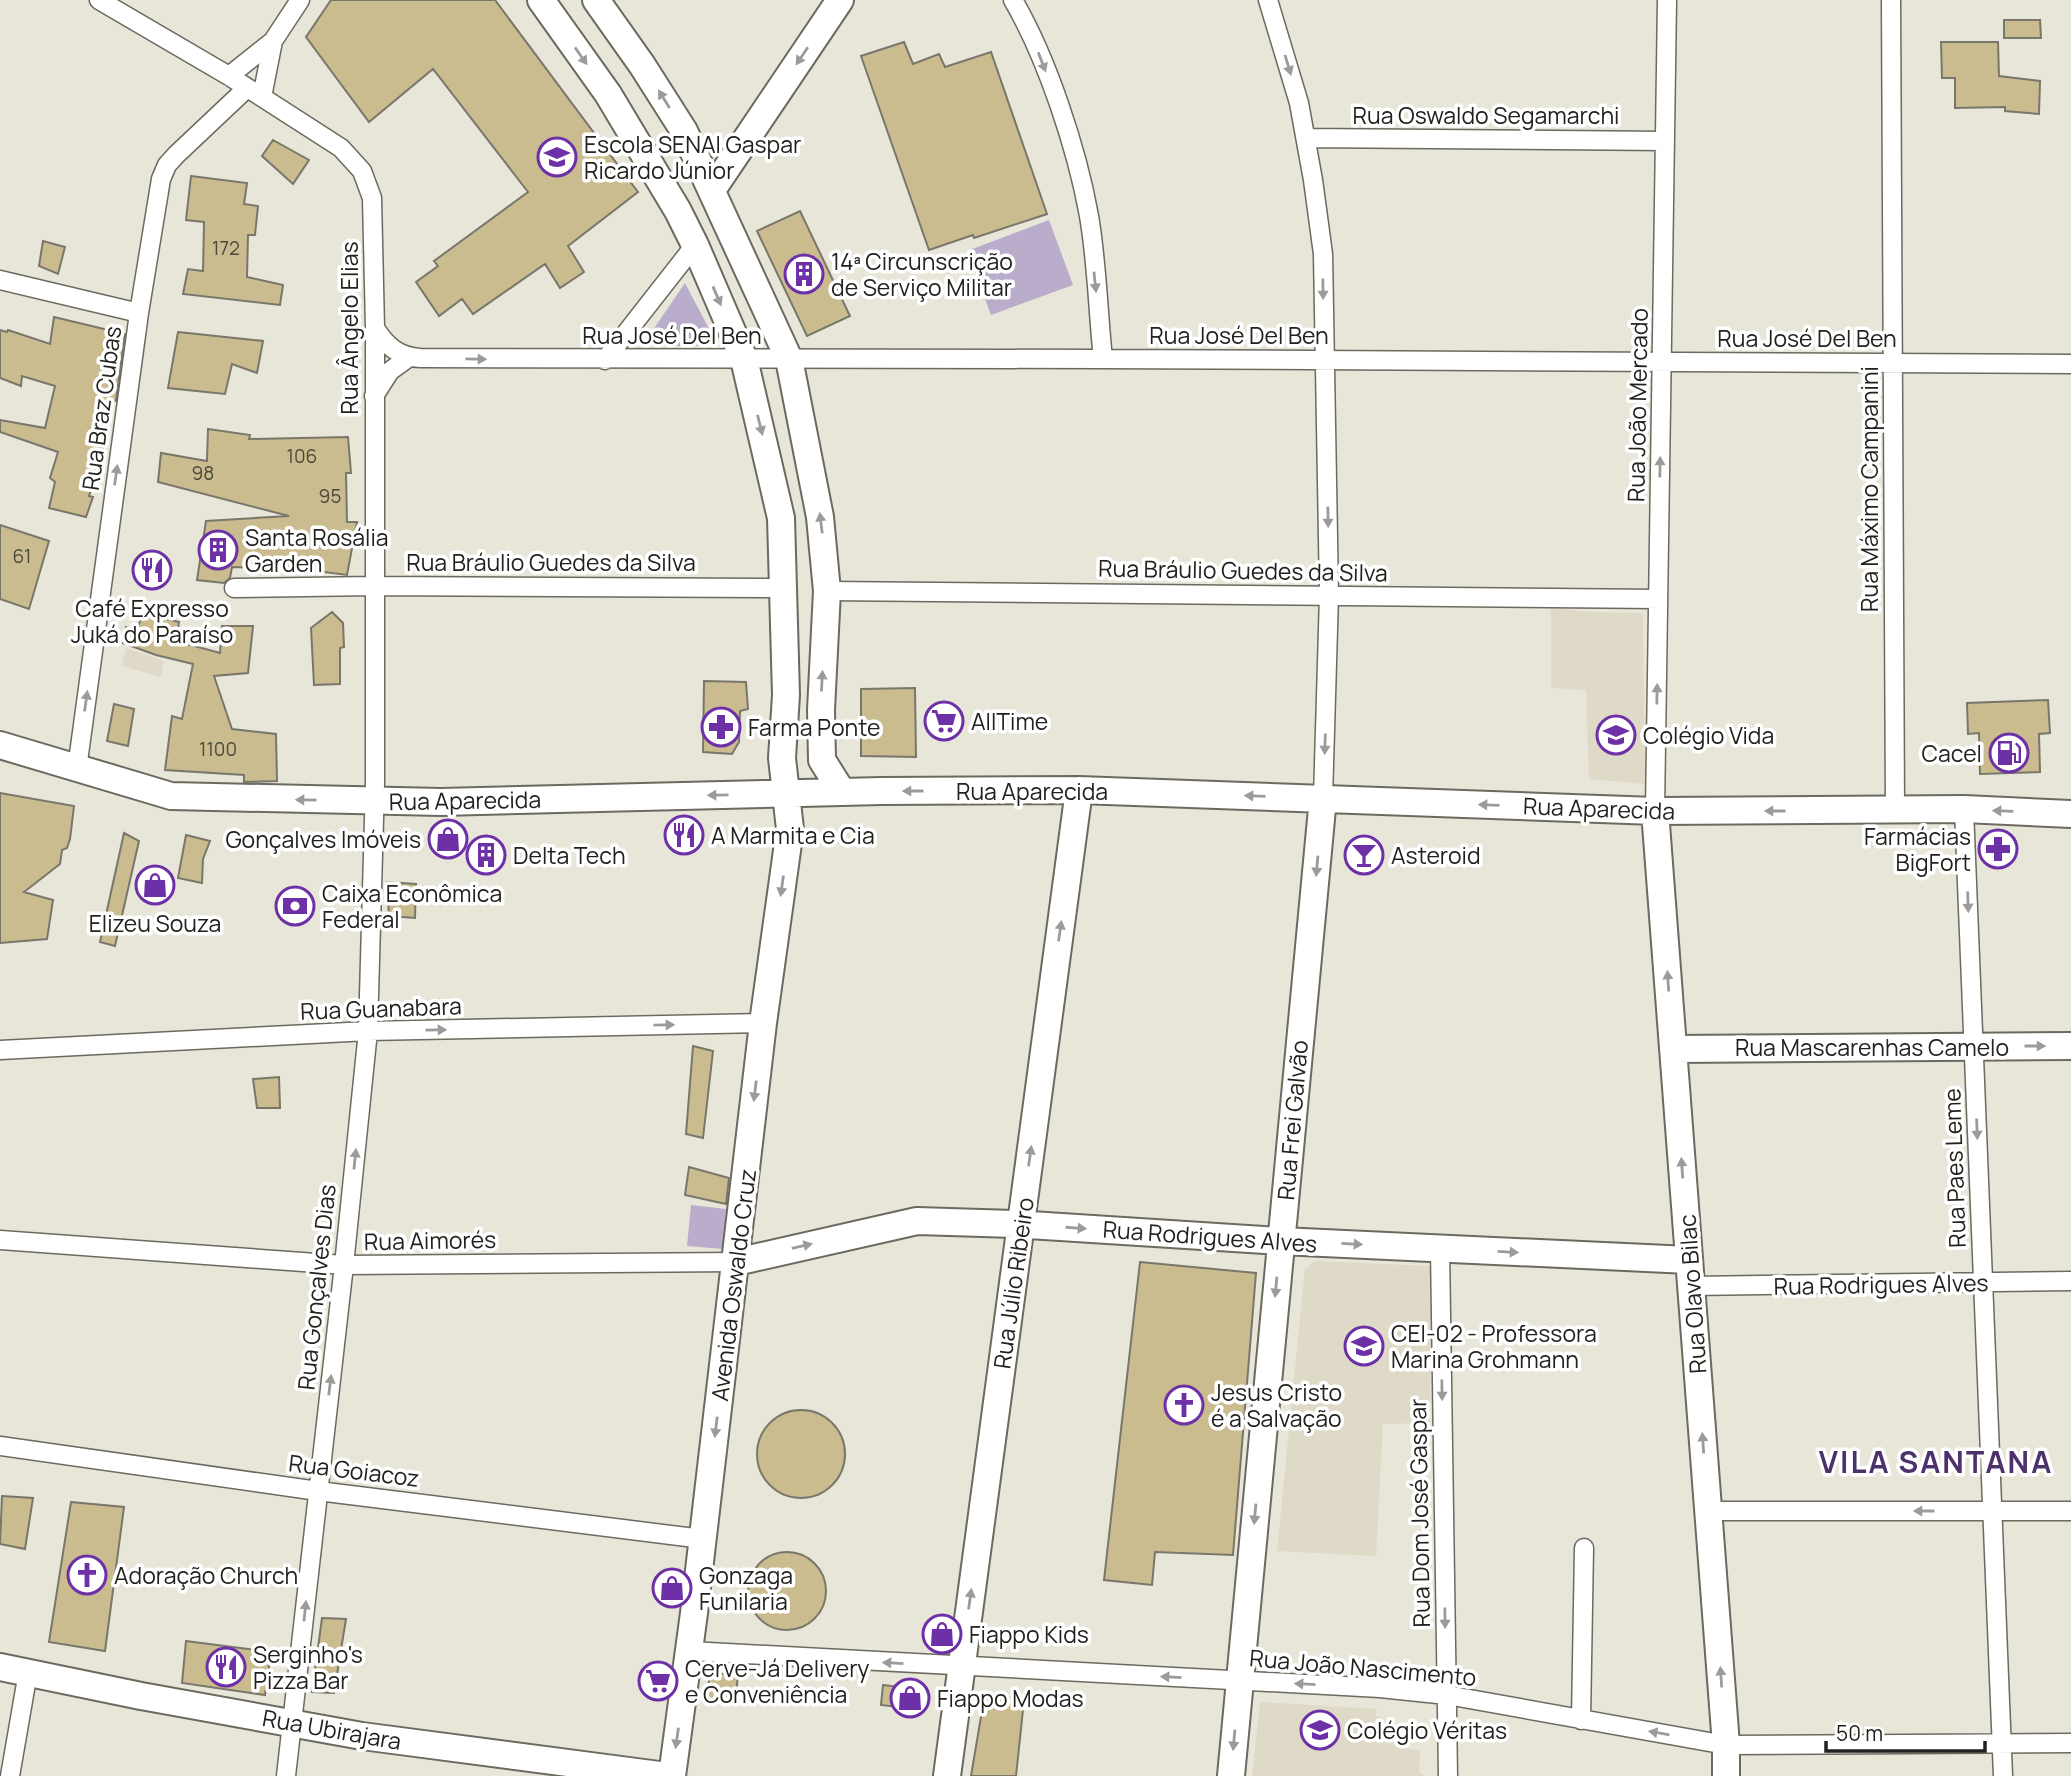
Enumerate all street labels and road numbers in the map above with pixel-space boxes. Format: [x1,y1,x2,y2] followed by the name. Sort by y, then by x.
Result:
[1353,99,1619,131] street label: Rua Oswaldo Segamarchi
[333,241,365,415] street label: Rua Ângelo Elias
[1619,308,1655,502] street label: Rua João Mercado
[582,319,762,351] street label: Rua José Del Ben
[1149,319,1329,351] street label: Rua José Del Ben
[1717,322,1897,354] street label: Rua José Del Ben
[74,324,128,492] street label: Rua Braz Cubas
[1853,366,1885,612] street label: Rua Máximo Campanini
[406,546,696,578] street label: Rua Bráulio Guedes da Silva
[1098,551,1388,589] street label: Rua Bráulio Guedes da Silva
[956,775,1108,807] street label: Rua Aparecida
[389,783,541,817] street label: Rua Aparecida
[1522,789,1676,827] street label: Rua Aparecida
[300,989,462,1027] street label: Rua Guanabara
[1735,1031,2009,1063] street label: Rua Mascarenhas Camelo
[1269,1039,1315,1201] street label: Rua Frei Galvão
[1935,1088,1973,1248] street label: Rua Paes Leme
[703,1167,763,1403] street label: Avenida Oswaldo Cruz
[289,1183,343,1391] street label: Rua Gonçalves Dias
[985,1195,1041,1371] street label: Rua Júlio Ribeiro
[1102,1213,1318,1259] street label: Rua Rodrigues Alves
[1670,1213,1714,1375] street label: Rua Olavo Bilac
[364,1223,496,1257] street label: Rua Aimorés
[1773,1266,1989,1302] street label: Rua Rodrigues Alves
[1401,1398,1437,1628] street label: Rua Dom José Gaspar
[287,1446,421,1494] street label: Rua Goiacoz
[1248,1641,1478,1693] street label: Rua João Nascimento
[260,1701,404,1757] street label: Rua Ubirajara

